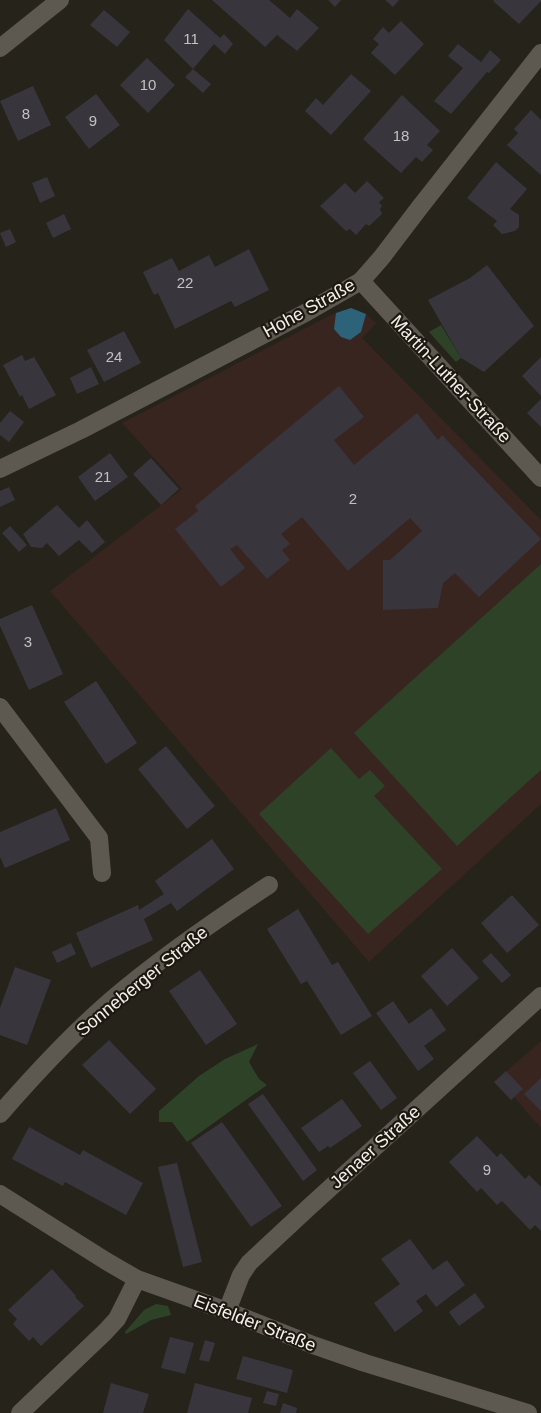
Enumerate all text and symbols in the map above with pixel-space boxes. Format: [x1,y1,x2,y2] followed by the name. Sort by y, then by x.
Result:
[183,30,199,47] house number: 11
[140,76,156,93] house number: 10
[22,105,30,122] house number: 8
[89,112,97,129] house number: 9
[393,127,409,144] house number: 18
[177,274,193,291] house number: 22
[260,275,358,341] street label: Hohe Straße
[387,311,515,447] street label: Martin-Luther-Straße
[106,348,122,365] house number: 24
[95,468,111,485] house number: 21
[349,490,357,507] house number: 2
[24,633,32,650] house number: 3
[72,922,212,1040] street label: Sonneberger Straße
[326,1101,424,1193] street label: Jenaer Straße
[483,1161,491,1178] house number: 9
[191,1291,319,1355] street label: Eisfelder Straße

